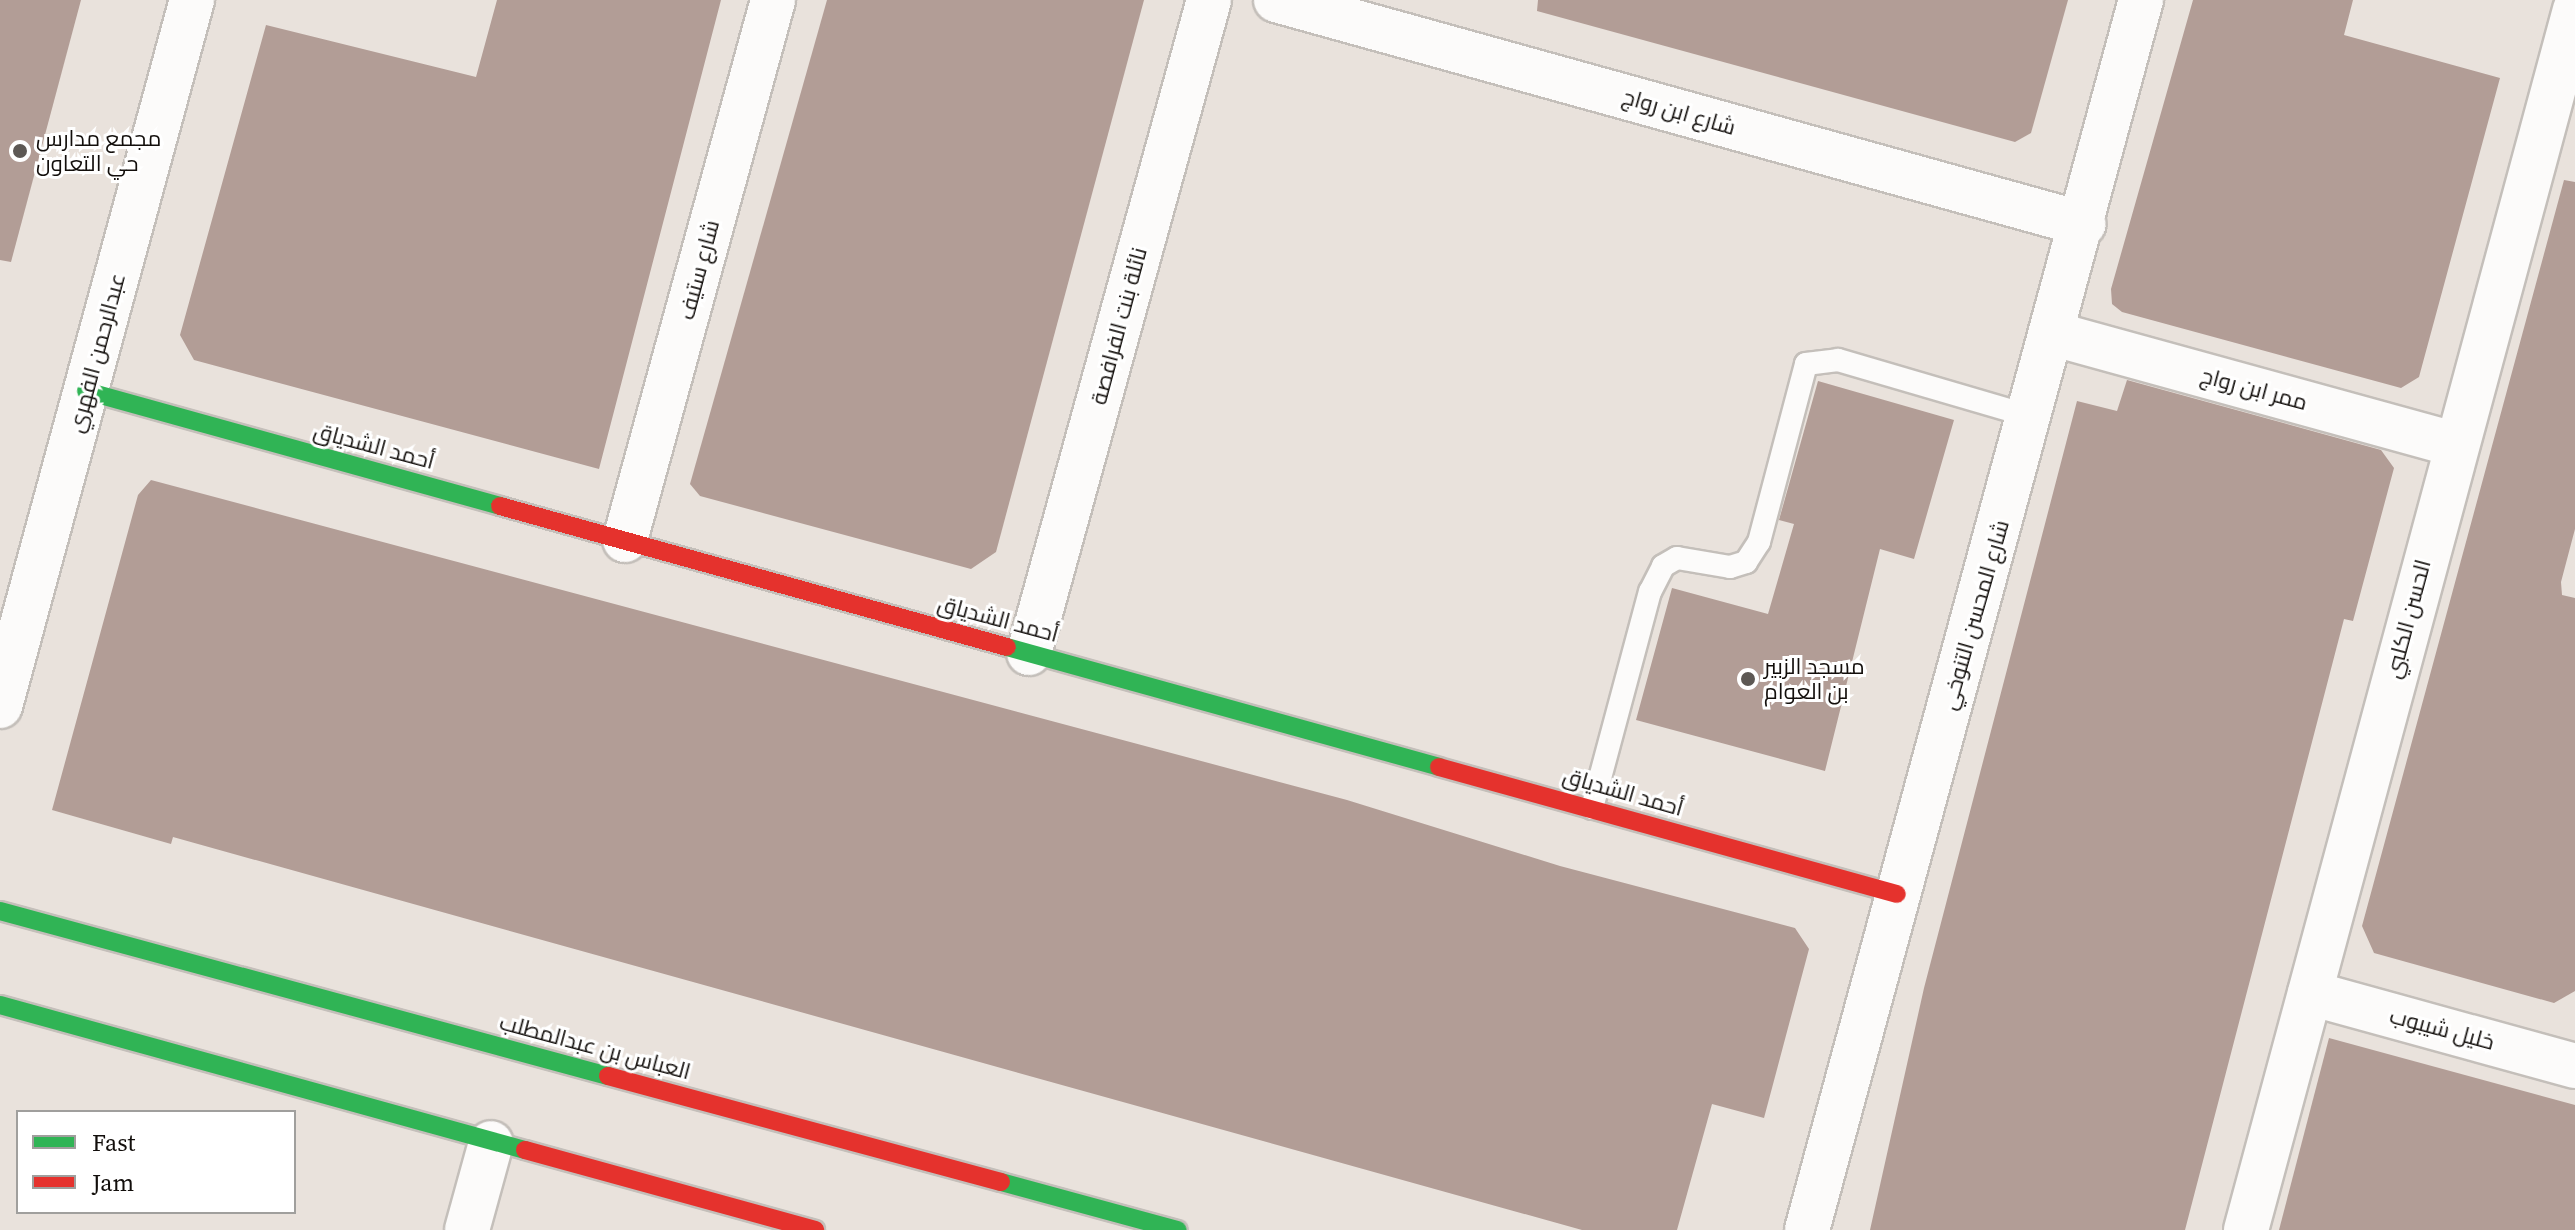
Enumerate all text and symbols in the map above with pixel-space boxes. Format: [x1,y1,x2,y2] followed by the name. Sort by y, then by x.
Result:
[1619,83,1739,141] street label: شارع ابن رواج
[36,125,161,176] place label: مجمع مدارس حي التعاون
[11,142,29,160] marker: مجمع مدارس حي التعاون
[673,217,725,323] street label: شارع ستيف
[1085,245,1153,407] street label: نائلة بنت الفرافصة
[63,270,131,436] street label: عبدالرحمن الفهري
[2198,362,2310,416] street label: ممر ابن رواج
[311,417,437,475] street label: أحمد الشدياق
[1935,517,2015,713] street label: شارع المحسن التنوخي
[2379,557,2437,681] street label: الحسن الكلبي
[935,590,1061,648] street label: أحمد الشدياق
[1764,653,1865,704] place label: مسجد الزبير بن العوام
[1739,670,1757,688] marker: مسجد الزبير بن العوام
[1560,762,1686,822] street label: أحمد الشدياق
[2387,1002,2497,1056] street label: خليل شيبوب
[497,1009,693,1085] street label: العباس بن عبدالمطلب
[16,1110,296,1214] legend
[92,1126,135,1159] text: Fast
[92,1166,134,1199] text: Jam

